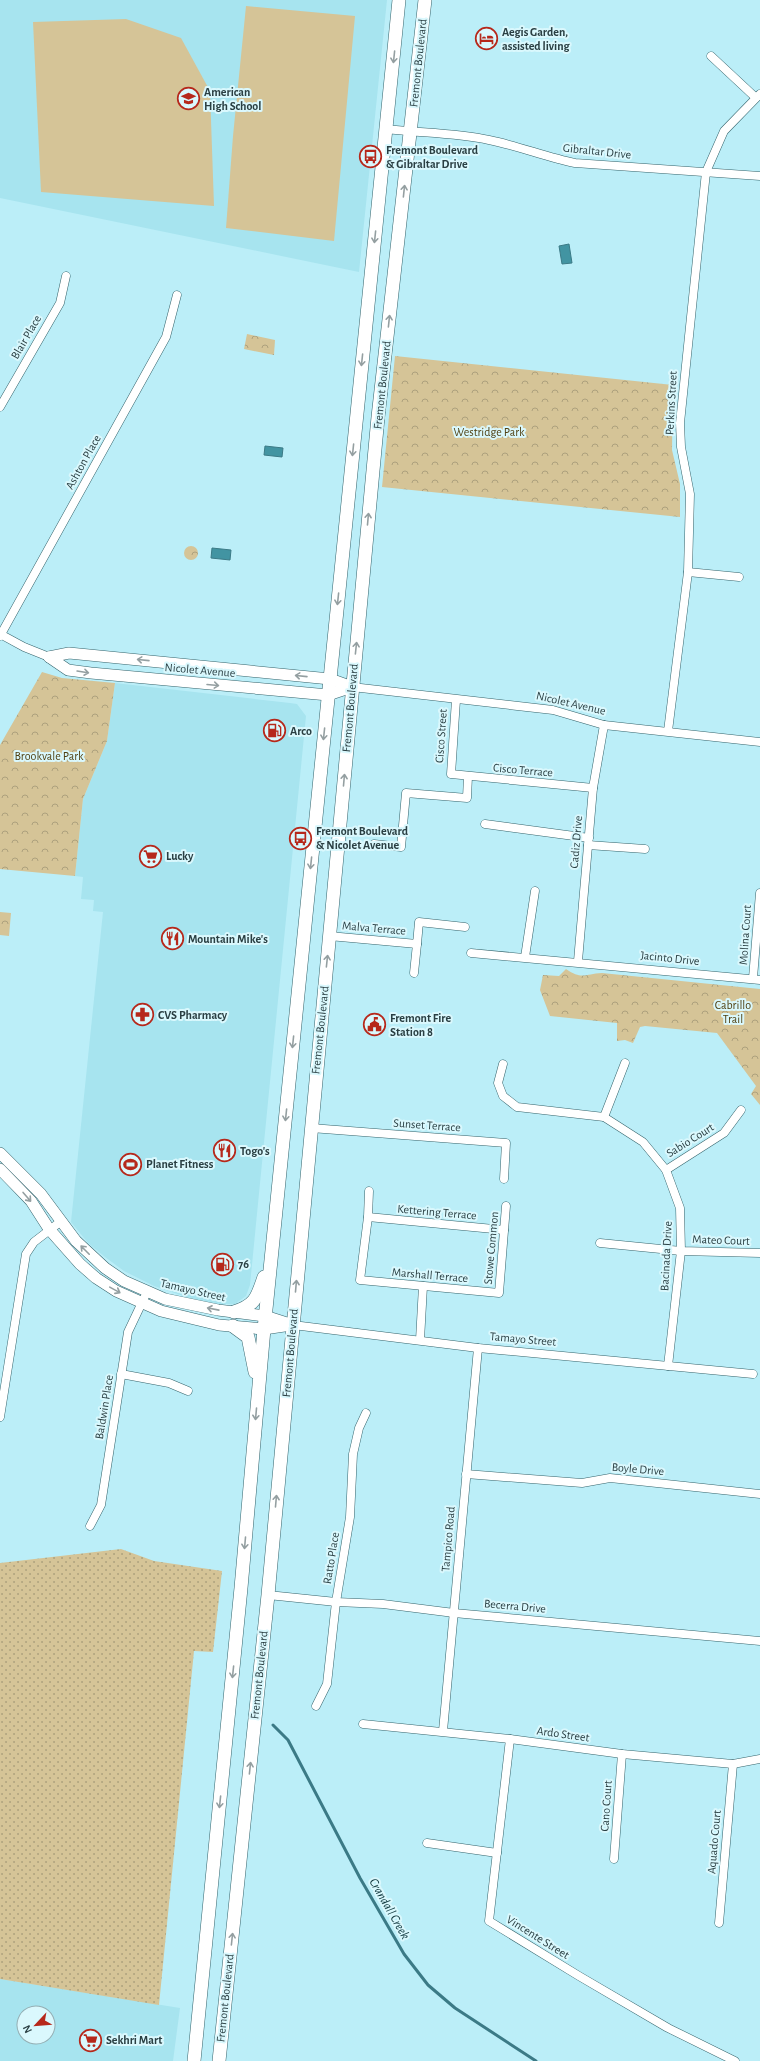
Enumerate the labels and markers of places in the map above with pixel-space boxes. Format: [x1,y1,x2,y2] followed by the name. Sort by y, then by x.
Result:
[473,26,499,52] hotel icon: Aegis Garden, assisted living
[502,26,571,52] place label: Aegis Garden, assisted living
[175,86,201,112] school or university icon: American High School
[204,86,261,112] place label: American High School
[357,144,383,170] bus stop icon: Fremont Boulevard & Gibraltar Drive
[386,144,479,170] place label: Fremont Boulevard & Gibraltar Drive
[262,718,288,744] fuel station icon: Arco
[290,725,312,737] place label: Arco
[287,825,313,851] bus stop icon: Fremont Boulevard & Nicolet Avenue
[316,825,409,851] place label: Fremont Boulevard & Nicolet Avenue
[138,843,164,869] supermarket icon: Lucky
[166,850,194,863] place label: Lucky
[159,926,185,952] restaurant icon: Mountain Mike's
[188,933,268,945] place label: Mountain Mike's
[130,1002,156,1028] pharmacy icon: CVS Pharmacy
[158,1009,228,1022] place label: CVS Pharmacy
[362,1012,388,1038] public building icon: Fremont Fire Station 8
[390,1012,452,1038] place label: Fremont Fire Station 8
[212,1138,238,1164] restaurant icon: Togo's
[240,1145,270,1157] place label: Togo's
[117,1151,143,1177] sports icon: Planet Fitness
[146,1158,214,1170] place label: Planet Fitness
[209,1251,235,1277] fuel station icon: 76
[238,1258,249,1270] place label: 76
[78,2027,104,2053] supermarket icon: Sekhri Mart
[106,2034,162,2046] place label: Sekhri Mart

